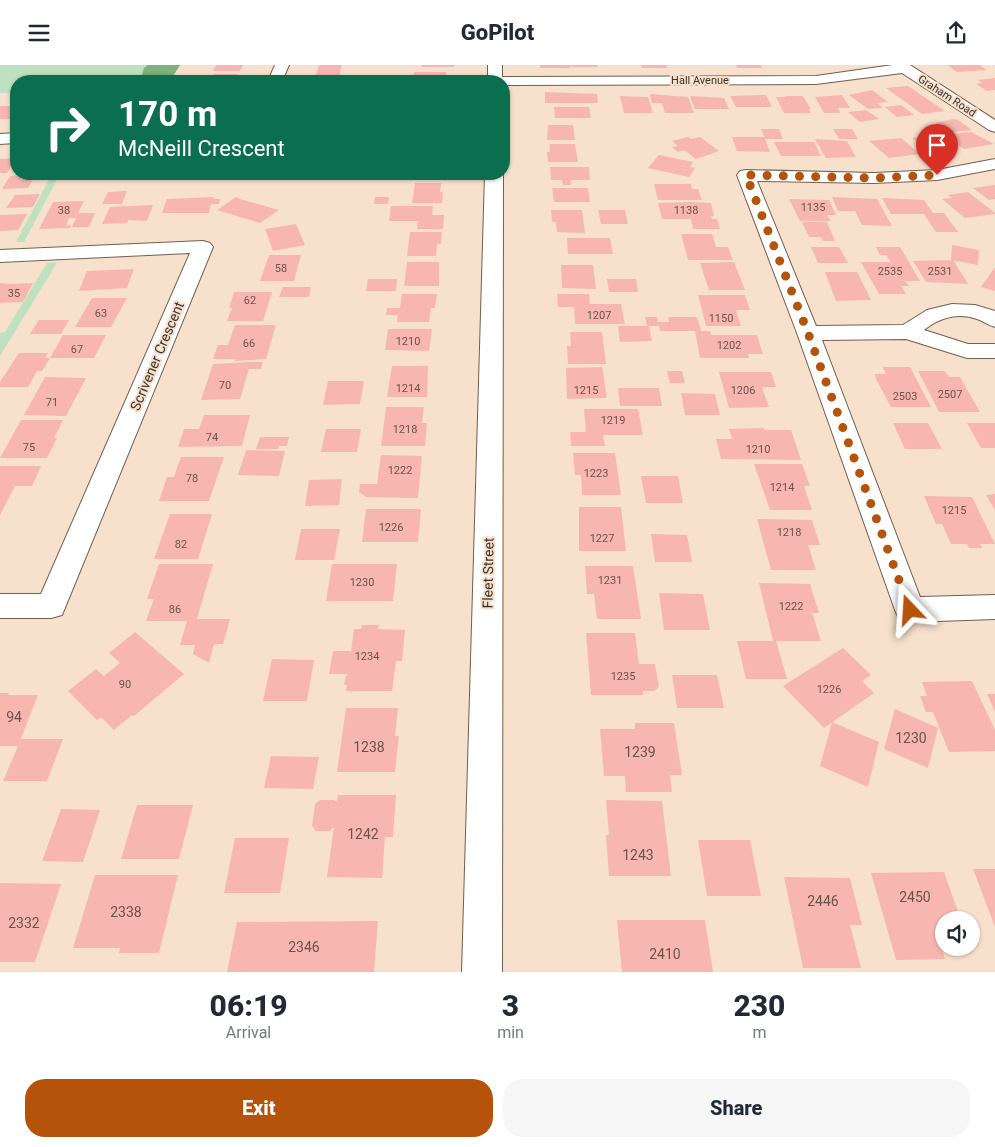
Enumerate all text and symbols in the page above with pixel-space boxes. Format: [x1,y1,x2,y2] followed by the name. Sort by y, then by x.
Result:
[25,19,53,47] icon: menu
[942,19,970,47] icon: share
[461,20,534,45] text: GoPilot
[916,72,978,120] street label: Graham Road
[671,74,729,87] street label: Hall Avenue
[118,94,217,135] text: 170 m
[35,95,100,160] icon: right
[916,124,958,175] pin
[923,131,951,159] icon: arrive
[118,136,285,161] text: McNeill Crescent
[801,201,825,214] house number: 1135
[58,204,70,217] house number: 38
[674,204,698,217] house number: 1138
[275,262,287,275] house number: 58
[878,265,902,278] house number: 2535
[928,265,952,278] house number: 2531
[8,287,20,300] house number: 35
[244,294,256,307] house number: 62
[127,299,187,413] street label: Scrivener Crescent
[95,307,107,320] house number: 63
[587,309,611,322] house number: 1207
[709,312,733,325] house number: 1150
[396,335,420,348] house number: 1210
[243,337,255,350] house number: 66
[717,339,741,352] house number: 1202
[71,343,83,356] house number: 67
[219,379,231,392] house number: 70
[396,382,420,395] house number: 1214
[574,384,598,397] house number: 1215
[731,384,755,397] house number: 1206
[938,388,962,401] house number: 2507
[893,390,917,403] house number: 2503
[46,396,58,409] house number: 71
[601,414,625,427] house number: 1219
[393,423,417,436] house number: 1218
[206,431,218,444] house number: 74
[23,441,35,454] house number: 75
[746,443,770,456] house number: 1210
[388,464,412,477] house number: 1222
[584,467,608,480] house number: 1223
[186,472,198,485] house number: 78
[770,481,794,494] house number: 1214
[942,504,966,517] house number: 1215
[379,521,403,534] house number: 1226
[777,526,801,539] house number: 1218
[590,532,614,545] house number: 1227
[479,537,497,609] street label: Fleet Street
[175,538,187,551] house number: 82
[598,574,622,587] house number: 1231
[350,576,374,589] house number: 1230
[883,583,935,635] position arrow
[779,600,803,613] house number: 1222
[169,603,181,616] house number: 86
[355,650,379,663] house number: 1234
[611,670,635,683] house number: 1235
[119,678,131,691] house number: 90
[817,683,841,696] house number: 1226
[6,709,22,725] house number: 94
[895,730,927,746] house number: 1230
[353,739,385,755] house number: 1238
[624,744,656,760] house number: 1239
[347,826,379,842] house number: 1242
[622,847,654,863] house number: 1243
[899,889,931,905] house number: 2450
[807,893,839,909] house number: 2446
[110,904,142,920] house number: 2338
[935,911,980,956] map controls
[935,911,980,956] button: sound
[8,915,40,931] house number: 2332
[288,939,320,955] house number: 2346
[649,946,681,962] house number: 2410
[210,988,288,1023] text: 06:19
[502,988,519,1023] text: 3
[733,988,785,1023] text: 230
[226,1023,271,1042] text: Arrival
[497,1023,524,1042] text: min
[752,1023,766,1042] text: m
[25,1079,493,1137] button: Exit
[503,1079,970,1137] button: Share

